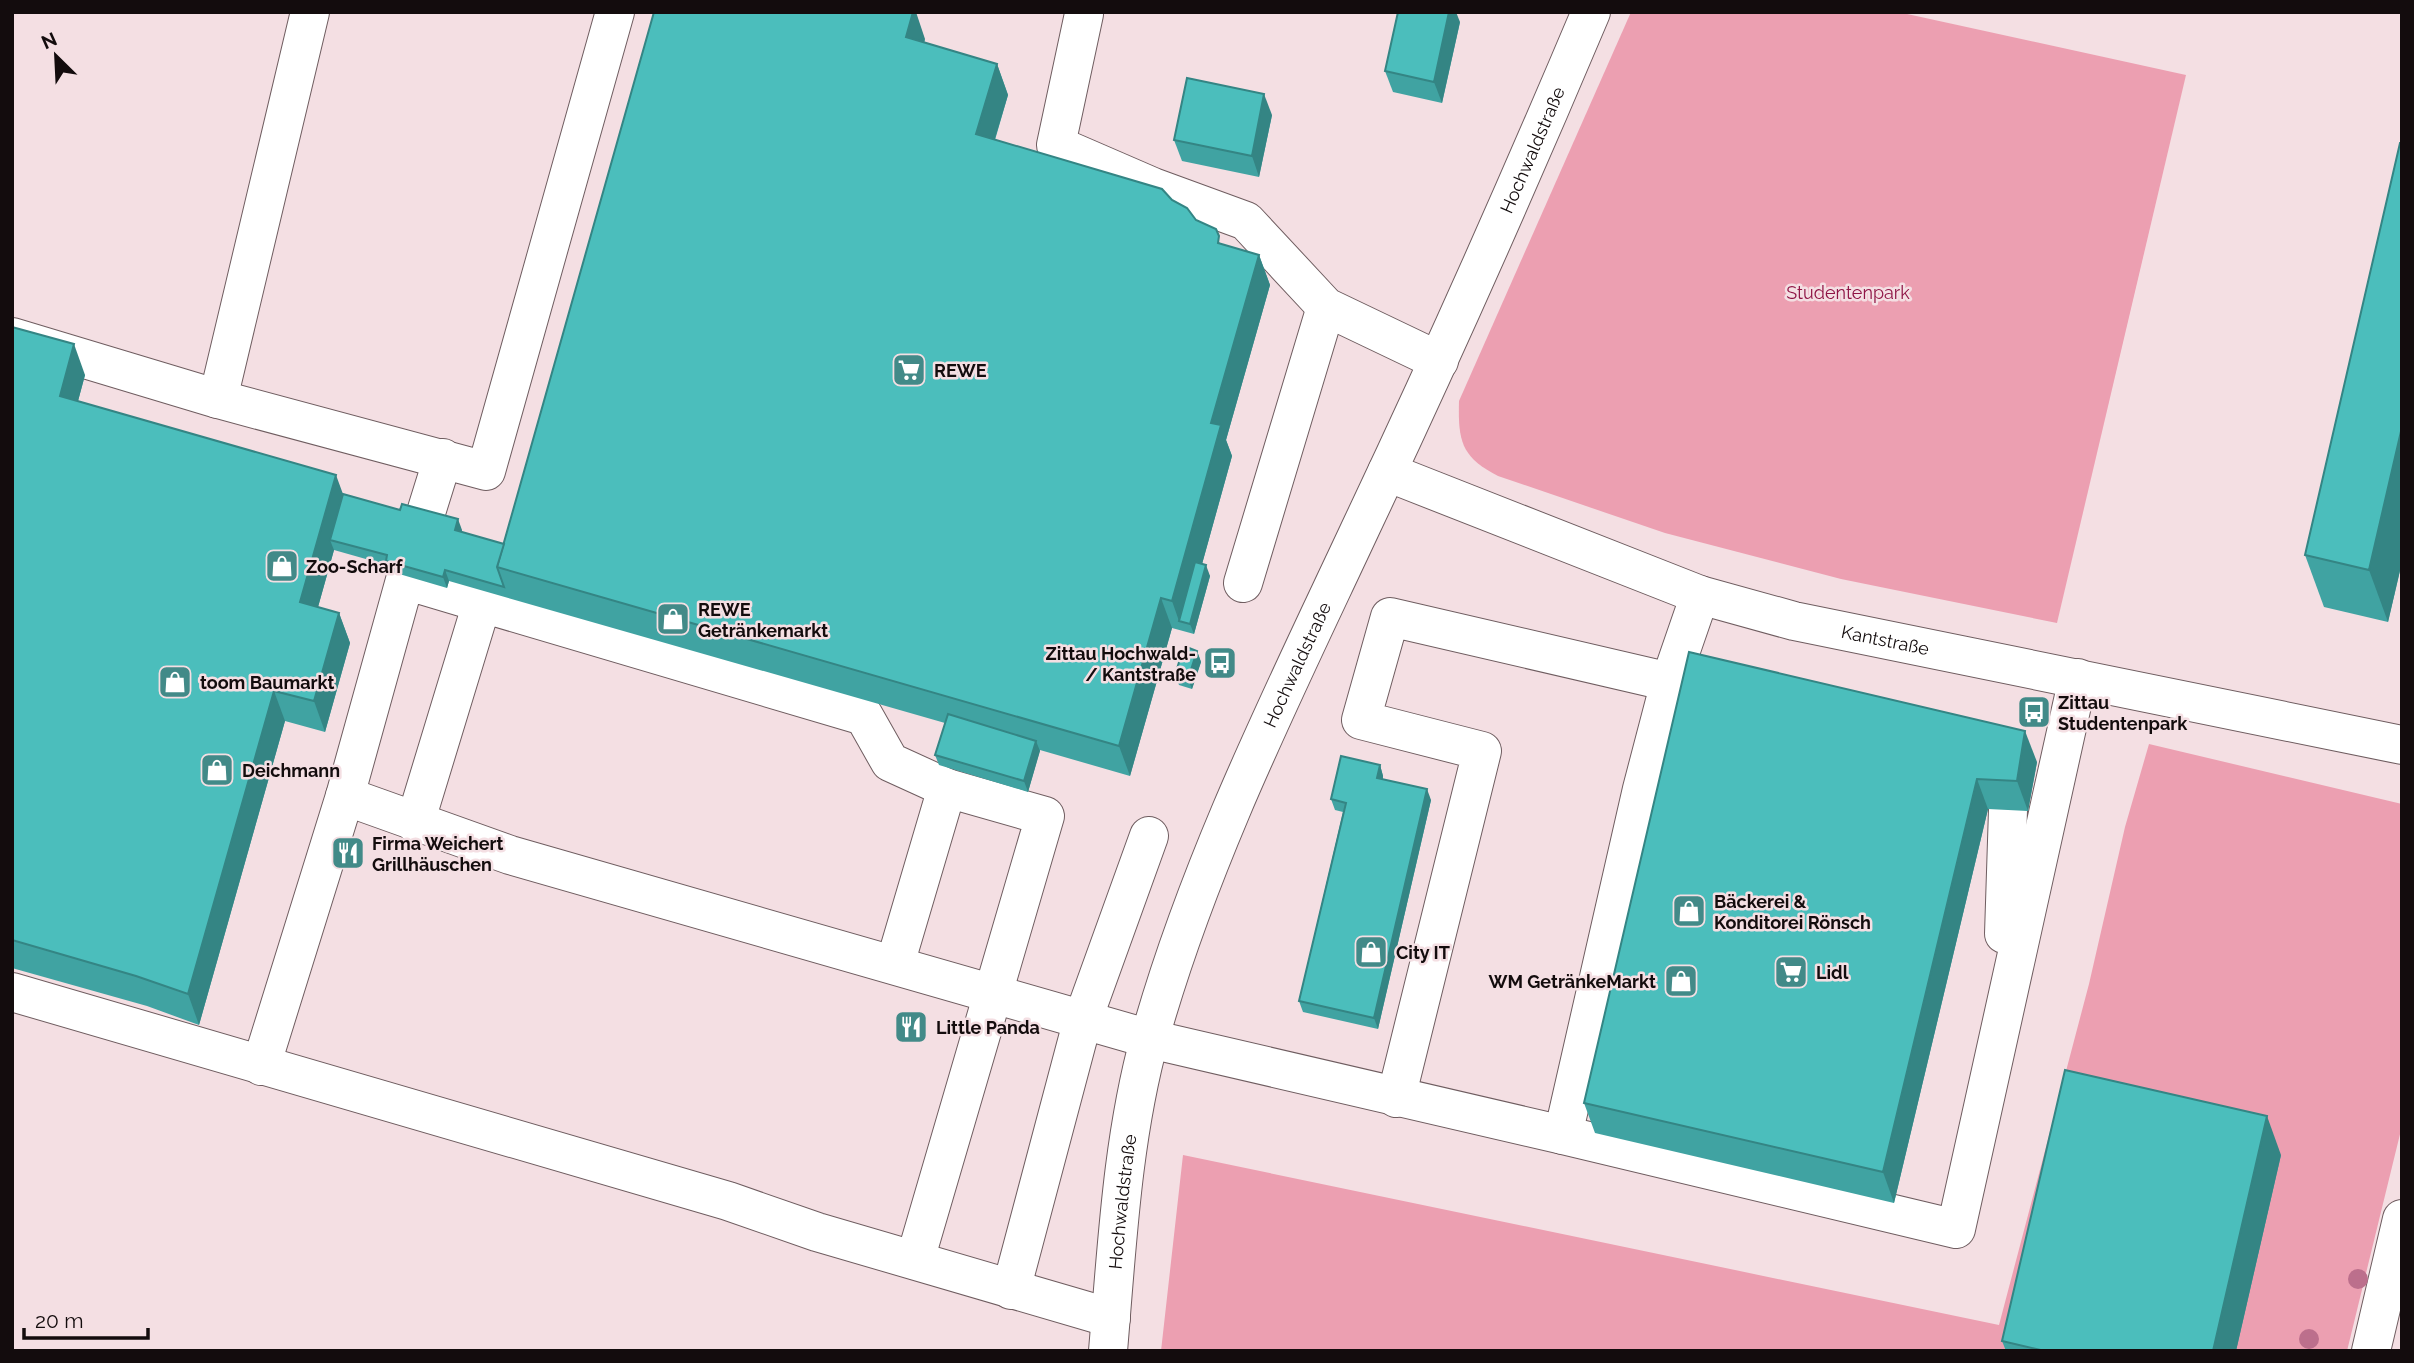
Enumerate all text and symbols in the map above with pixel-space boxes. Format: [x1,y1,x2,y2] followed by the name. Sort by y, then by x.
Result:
[21,21,91,91] north arrow
[38,27,60,53] text: N
[1495,83,1569,216] street label: Hochwaldstraße
[1786,282,1910,303] park label: Studentenpark
[890,351,928,389] supermarket icon: REWE
[934,360,987,381] place label: REWE
[263,547,301,585] shop icon: Zoo-Scharf
[306,556,404,577] place label: Zoo-Scharf
[1259,598,1335,730] street label: Hochwaldstraße
[698,599,828,641] place label: REWE Getränkemarkt
[654,600,692,638] shop icon: REWE Getränkemarkt
[1840,620,1931,659] street label: Kantstraße
[1046,643,1196,685] place label: Zittau Hochwald- / Kantstraße
[1201,644,1239,682] bus stop icon: Zittau Hochwald- / Kantstraße
[156,663,194,701] shop icon: toom Baumarkt
[200,672,334,693] place label: toom Baumarkt
[2058,692,2188,734] place label: Zittau Studentenpark
[2015,693,2053,731] bus stop icon: Zittau Studentenpark
[198,751,236,789] shop icon: Deichmann
[242,760,340,781] place label: Deichmann
[372,833,504,875] place label: Firma Weichert Grillhäuschen
[329,834,367,872] restaurant icon: Firma Weichert Grillhäuschen
[1714,891,1871,933] place label: Bäckerei & Konditorei Rönsch
[1670,892,1708,930] shop icon: Bäckerei & Konditorei Rönsch
[1352,933,1390,971] shop icon: City IT
[1396,942,1450,963] place label: City IT
[1772,953,1810,991] supermarket icon: Lidl
[1662,962,1700,1000] shop icon: WM GetränkeMarkt
[1816,962,1849,983] place label: Lidl
[1488,971,1656,992] place label: WM GetränkeMarkt
[892,1008,930,1046] restaurant icon: Little Panda
[936,1017,1040,1038] place label: Little Panda
[1104,1132,1140,1270] street label: Hochwaldstraße
[24,1296,149,1340] scale bar
[35,1308,83,1333] text: 20 m

